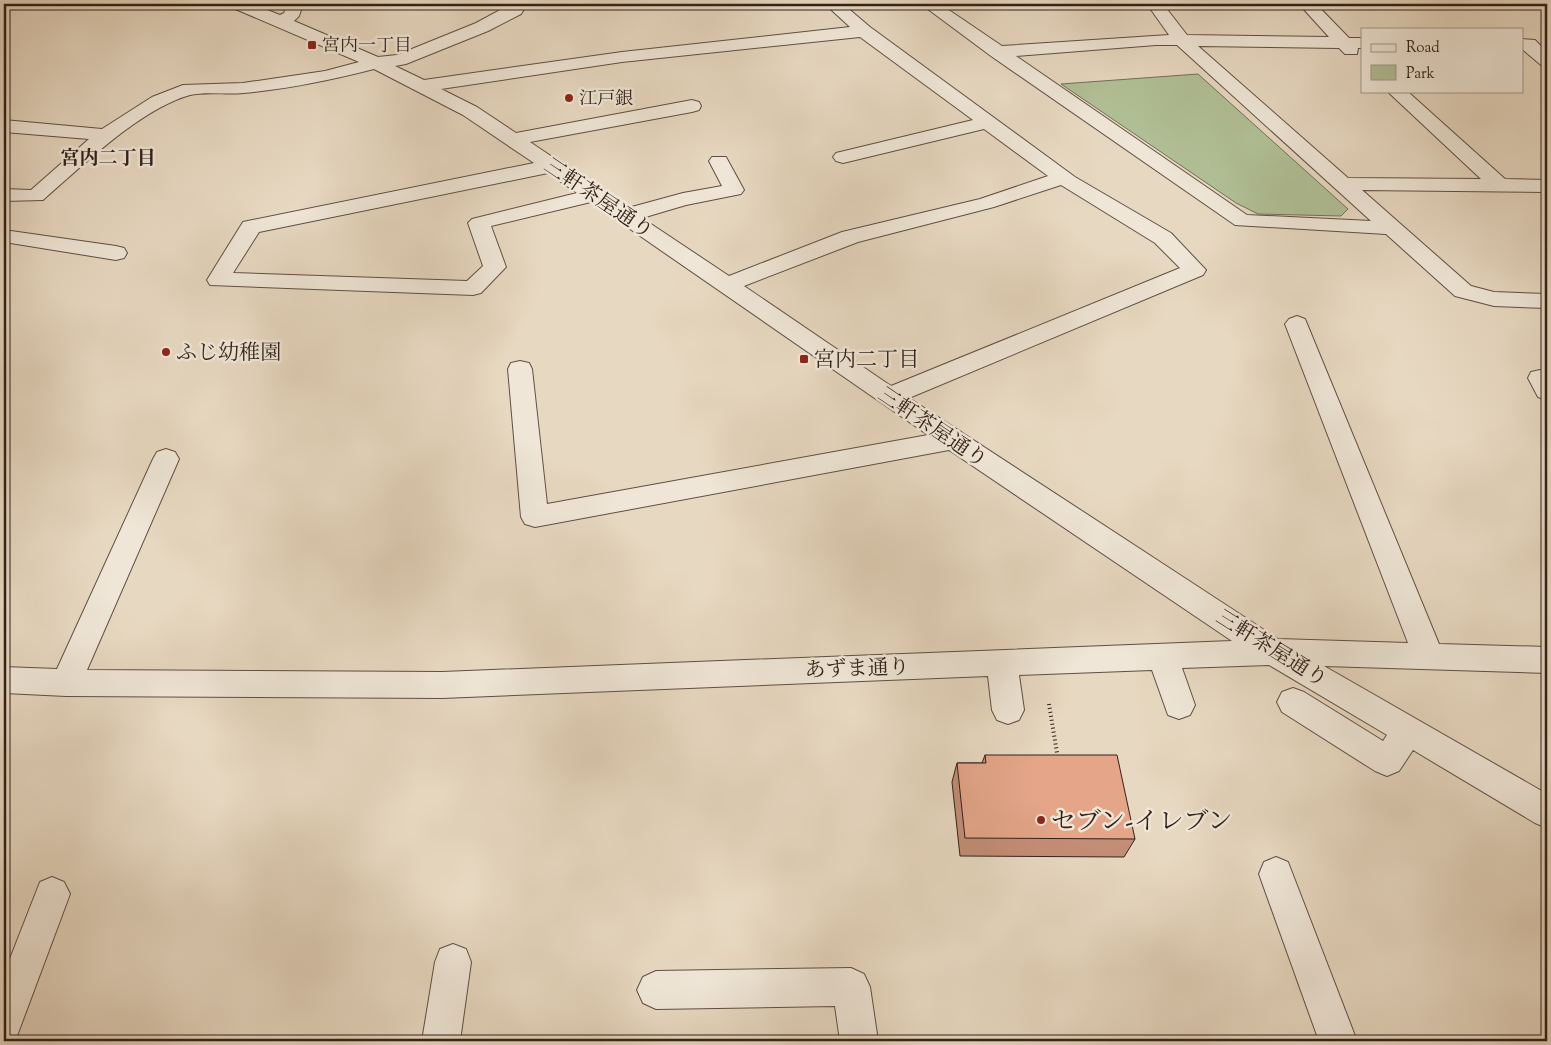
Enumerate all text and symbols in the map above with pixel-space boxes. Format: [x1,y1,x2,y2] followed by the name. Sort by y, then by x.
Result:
[1361,28,1524,92] legend
[322,34,412,60] place label: 宮内一丁目
[1406,38,1440,59] text: Road
[306,39,318,51] marker: 宮内一丁目
[1406,64,1435,85] text: Park
[579,87,633,113] place label: 江戸銀
[563,92,575,104] marker: 江戸銀
[60,146,156,173] district label: 宮内二丁目
[537,152,658,247] street label: 三軒茶屋通り
[176,339,281,369] place label: ふじ幼稚園
[160,346,172,358] marker: ふじ幼稚園
[814,346,919,376] place label: 宮内二丁目
[798,353,810,365] marker: 宮内二丁目
[871,381,992,476] street label: 三軒茶屋通り
[1210,604,1332,696] street label: 三軒茶屋通り
[804,653,910,687] street label: あずま通り
[1051,805,1233,841] place label: セブン-イレブン
[1035,814,1047,826] marker: セブン-イレブン

